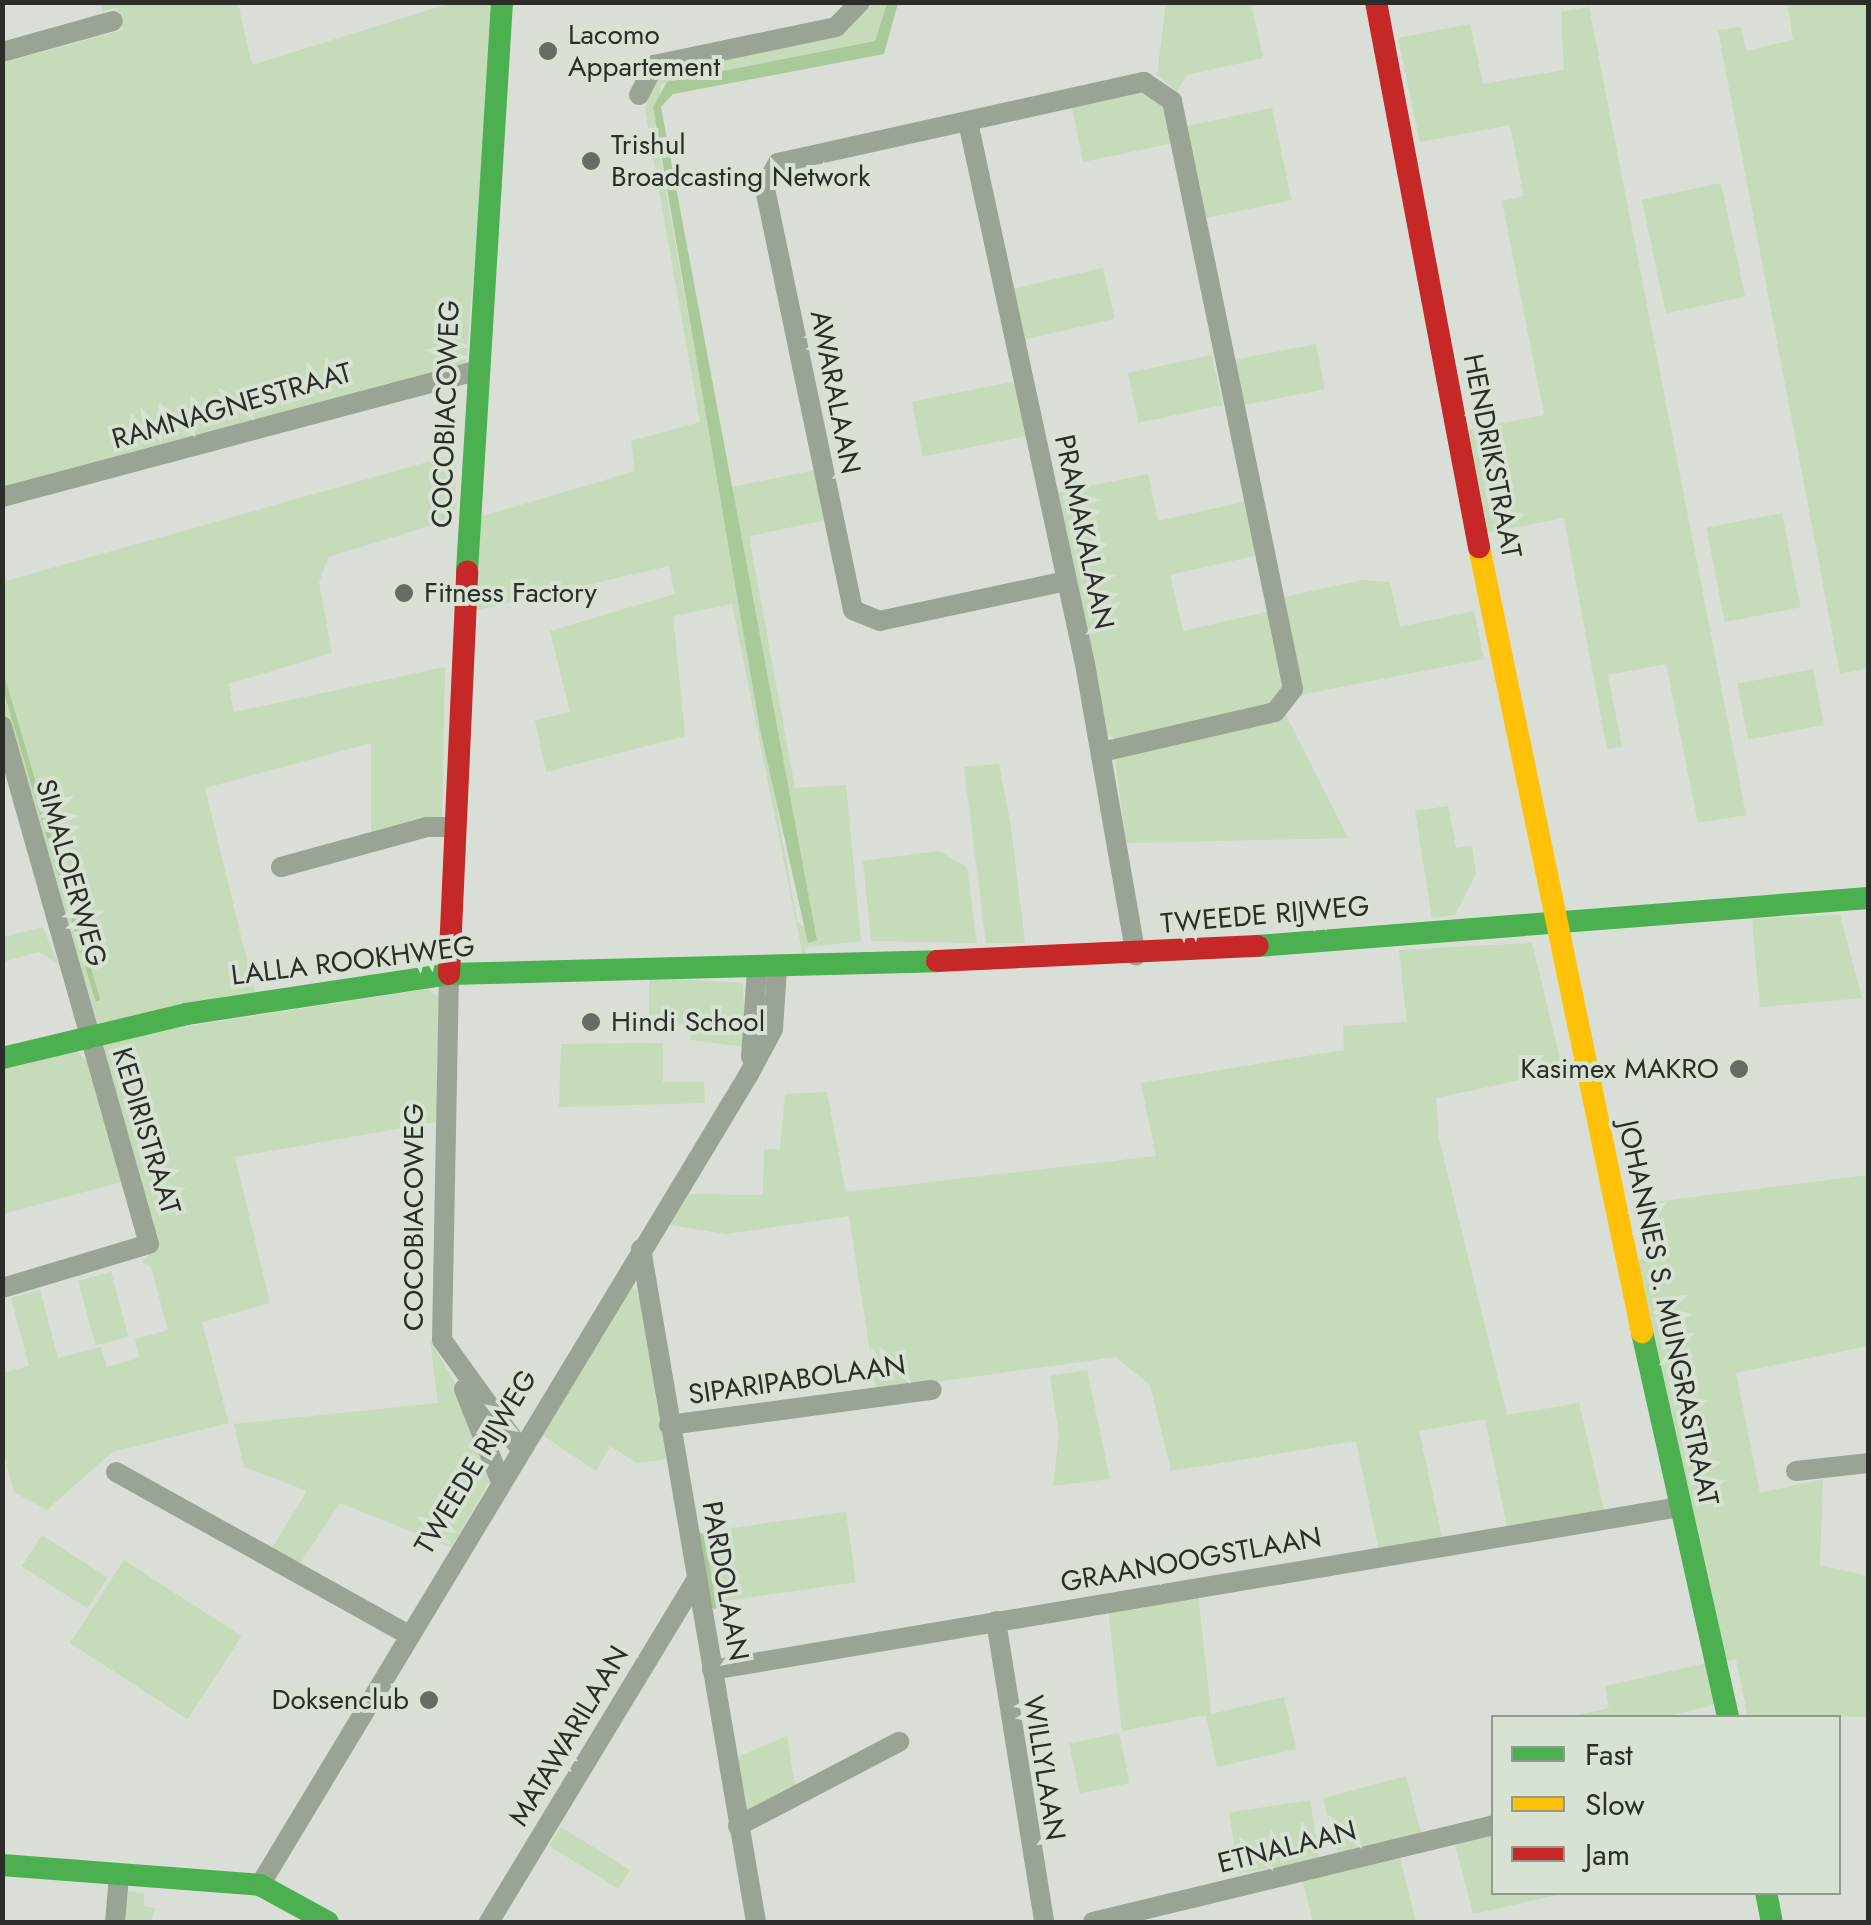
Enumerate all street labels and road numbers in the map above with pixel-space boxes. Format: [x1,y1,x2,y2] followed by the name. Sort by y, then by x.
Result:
[425,299,467,529] street label: COCOBIACOWEG
[803,307,867,477] street label: AWARALAAN
[1456,351,1528,561] street label: HENDRIKSTRAAT
[108,356,356,456] street label: RAMNAGNESTRAAT
[1047,432,1121,632] street label: PRAMAKALAAN
[28,776,114,970] street label: SIMALOERWEG
[1159,889,1371,941] street label: TWEEDE RIJWEG
[229,929,477,993] street label: LALLA ROOKHWEG
[105,1044,187,1218] street label: KEDIRISTRAAT
[397,1103,431,1331] street label: COCOBIACOWEG
[1611,1117,1725,1509] street label: JOHANNES S. MUNGRASTRAAT
[686,1348,908,1412] street label: SIPARIPABOLAAN
[408,1364,544,1560] street label: TWEEDE RIJWEG
[694,1498,756,1664] street label: PARDOLAAN
[1058,1521,1324,1599] street label: GRAANOOGSTLAAN
[502,1640,636,1832] street label: MATAWARILAAN
[1016,1693,1072,1843] street label: WILLYLAAN
[1214,1814,1360,1880] street label: ETNALAAN

